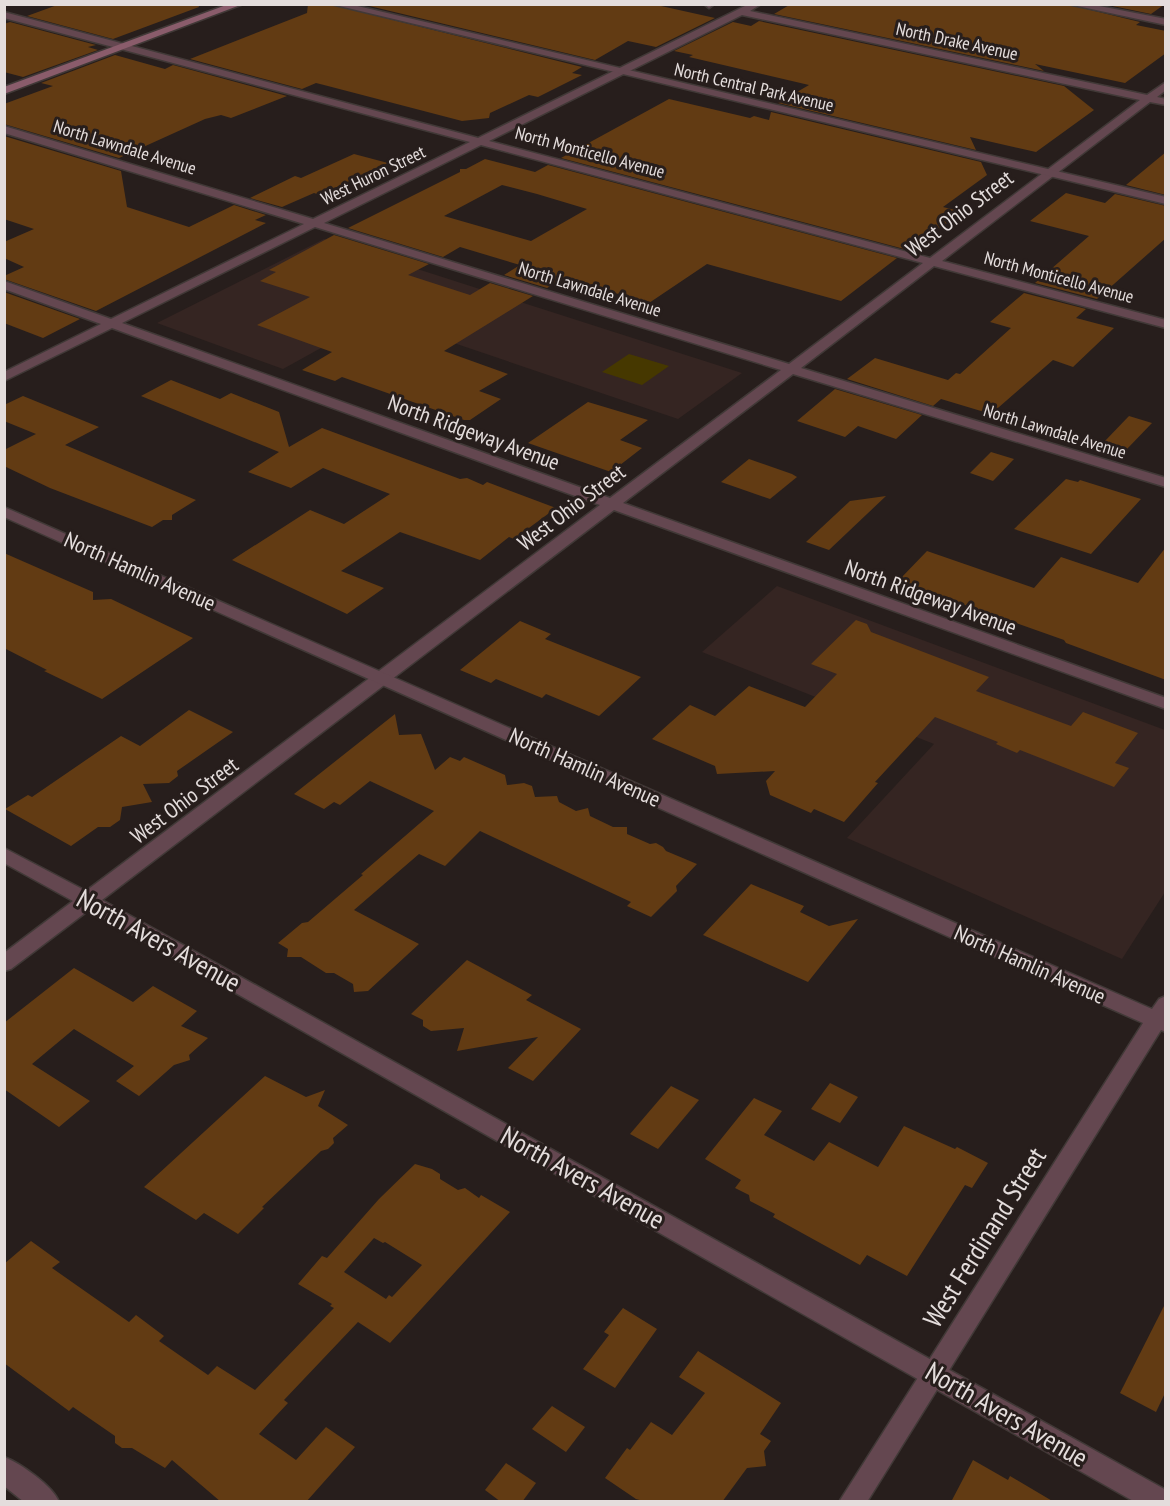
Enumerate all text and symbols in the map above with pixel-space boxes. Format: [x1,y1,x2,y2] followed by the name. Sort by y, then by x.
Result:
[894,17,1020,65] street label: North Drake Avenue
[672,57,836,117] street label: North Central Park Avenue
[51,114,199,180] street label: North Lawndale Avenue
[513,121,667,183] street label: North Monticello Avenue
[317,140,429,210] street label: West Huron Street
[900,163,1018,263] street label: West Ohio Street
[982,246,1136,308] street label: North Monticello Avenue
[516,256,664,322] street label: North Lawndale Avenue
[384,388,564,476] street label: North Ridgeway Avenue
[981,398,1129,464] street label: North Lawndale Avenue
[512,457,630,557] street label: West Ohio Street
[60,525,220,617] street label: North Hamlin Avenue
[841,553,1021,641] street label: North Ridgeway Avenue
[505,721,665,813] street label: North Hamlin Avenue
[125,750,243,850] street label: West Ohio Street
[71,881,247,999] street label: North Avers Avenue
[950,918,1110,1010] street label: North Hamlin Avenue
[495,1118,671,1236] street label: North Avers Avenue
[915,1140,1053,1333] street label: West Ferdinand Street
[920,1354,1094,1474] street label: North Avers Avenue

